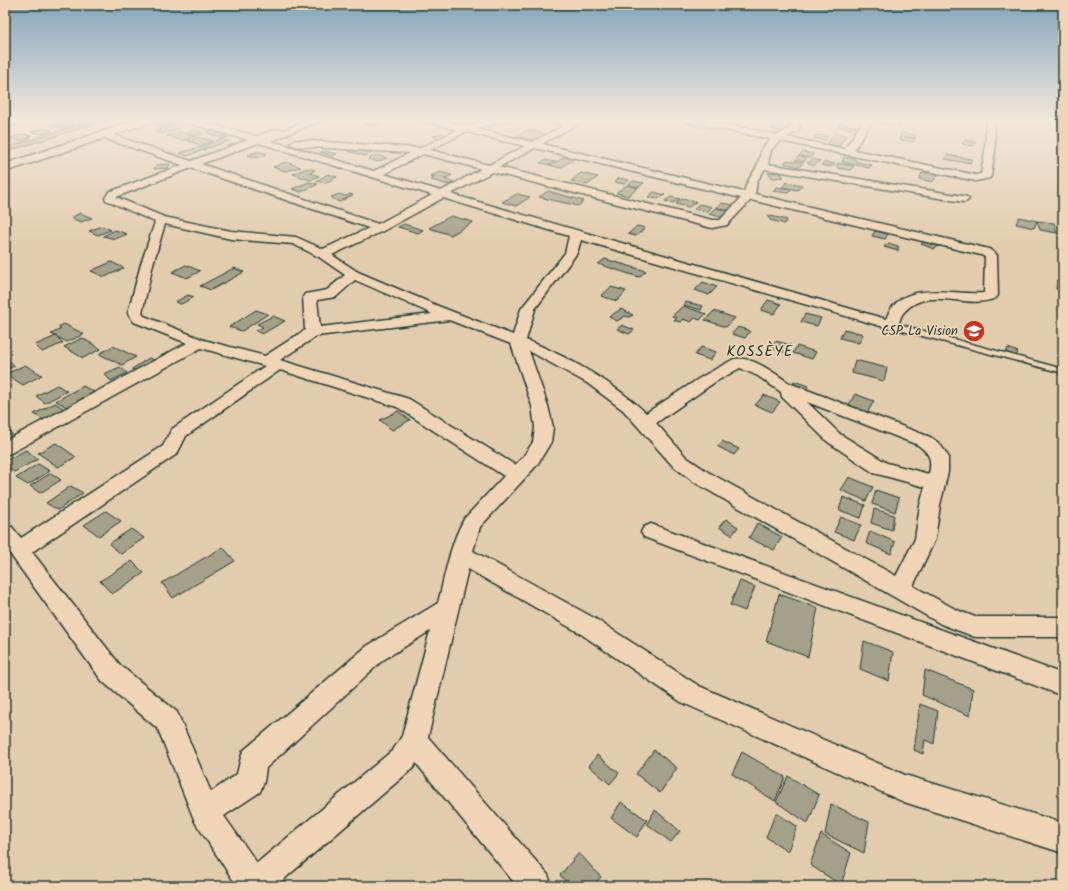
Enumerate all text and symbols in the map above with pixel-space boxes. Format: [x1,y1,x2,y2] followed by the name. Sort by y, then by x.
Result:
[961,318,987,344] school or university icon: CSP La Vision
[881,321,958,342] place label: CSP La Vision
[726,340,794,364] district label: KOSSÈYE

